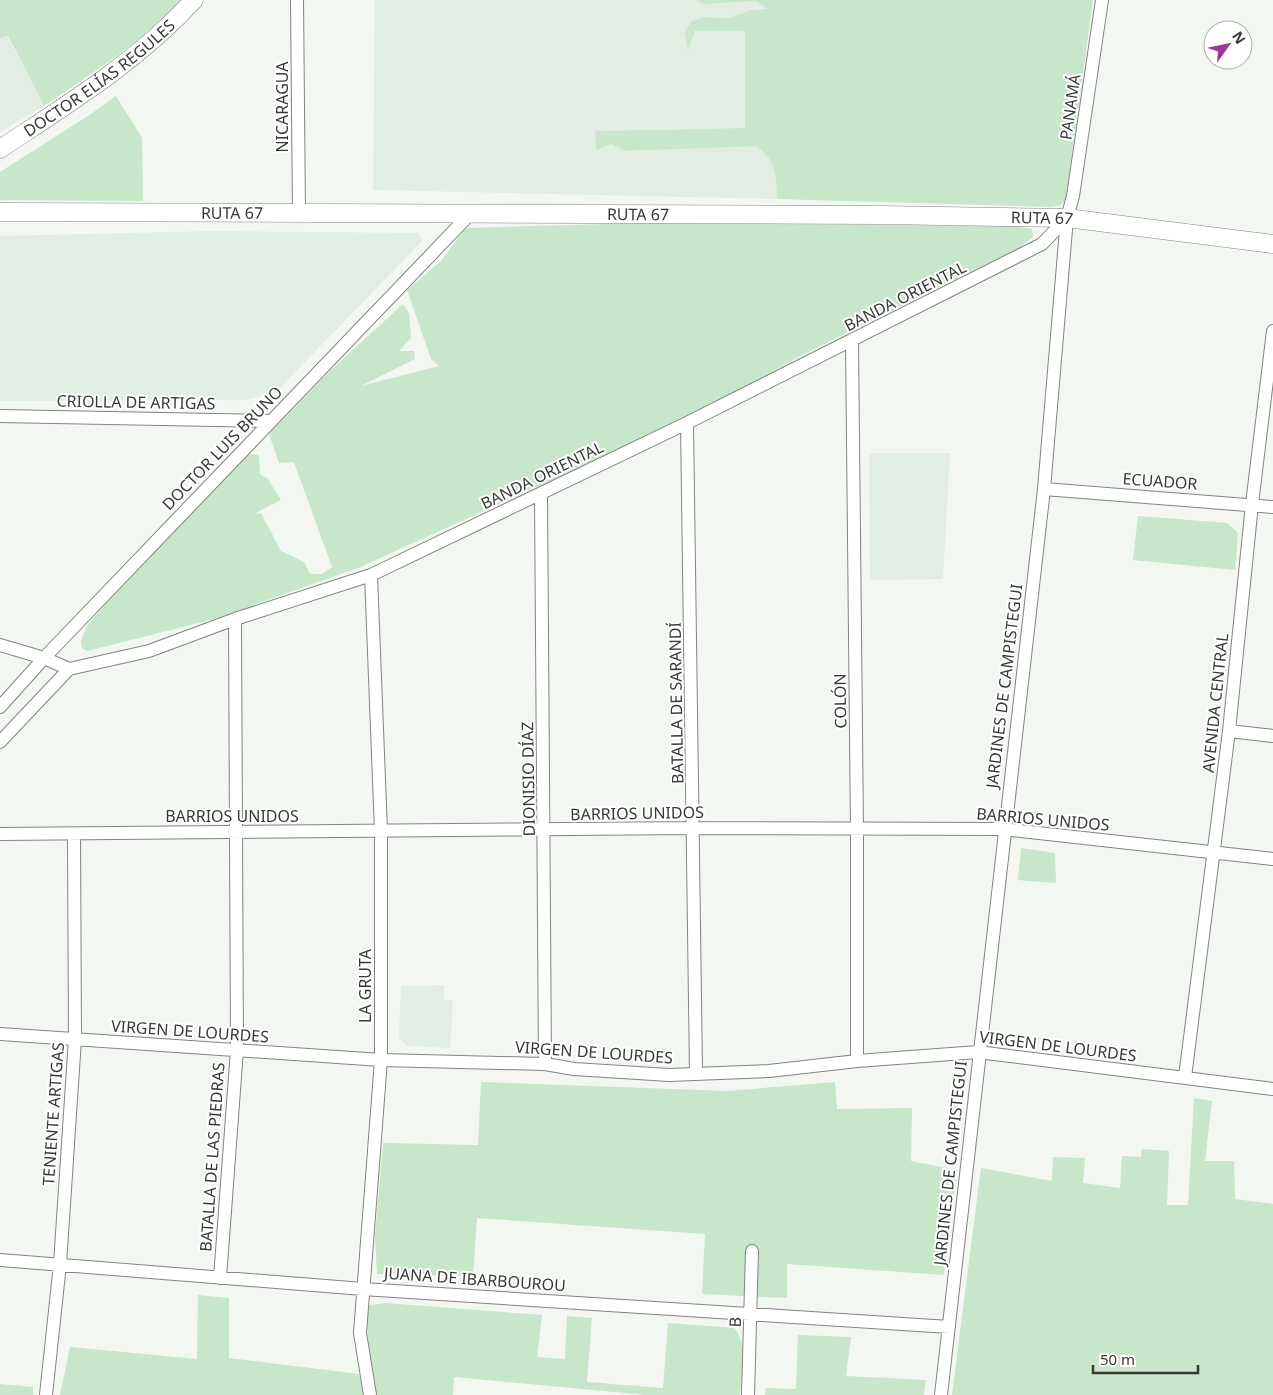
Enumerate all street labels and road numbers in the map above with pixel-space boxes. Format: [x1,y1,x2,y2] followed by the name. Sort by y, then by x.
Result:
[19,14,180,142] street label: DOCTOR ELÍAS REGULES
[271,61,293,153] street label: NICARAGUA
[1054,72,1086,141] street label: PANAMÁ
[201,202,263,224] street label: RUTA 67
[607,203,669,225] street label: RUTA 67
[1011,206,1074,230] street label: RUTA 67
[840,256,970,336] street label: BANDA ORIENTAL
[157,381,287,515] street label: DOCTOR LUIS BRUNO
[56,390,216,414] street label: CRIOLLA DE ARTIGAS
[477,436,607,514] street label: BANDA ORIENTAL
[1122,467,1198,495] street label: ECUADOR
[980,583,1027,791] street label: JARDINES DE CAMPISTEGUI
[664,621,688,784] street label: BATALLA DE SARANDÍ
[1197,632,1233,774] street label: AVENIDA CENTRAL
[829,673,851,729] street label: COLÓN
[516,722,540,836] street label: DIONISIO DÍAZ
[570,801,704,825] street label: BARRIOS UNIDOS
[975,802,1111,836] street label: BARRIOS UNIDOS
[165,805,299,827] street label: BARRIOS UNIDOS
[354,948,376,1023] street label: LA GRUTA
[110,1015,270,1048] street label: VIRGEN DE LOURDES
[978,1025,1138,1067] street label: VIRGEN DE LOURDES
[514,1036,674,1069] street label: VIRGEN DE LOURDES
[37,1041,69,1186] street label: TENIENTE ARTIGAS
[928,1060,972,1268] street label: JARDINES DE CAMPISTEGUI
[194,1061,230,1252] street label: BATALLA DE LAS PIEDRAS
[381,1262,567,1296] street label: JUANA DE IBARBOUROU
[724,1316,746,1328] street label: B

